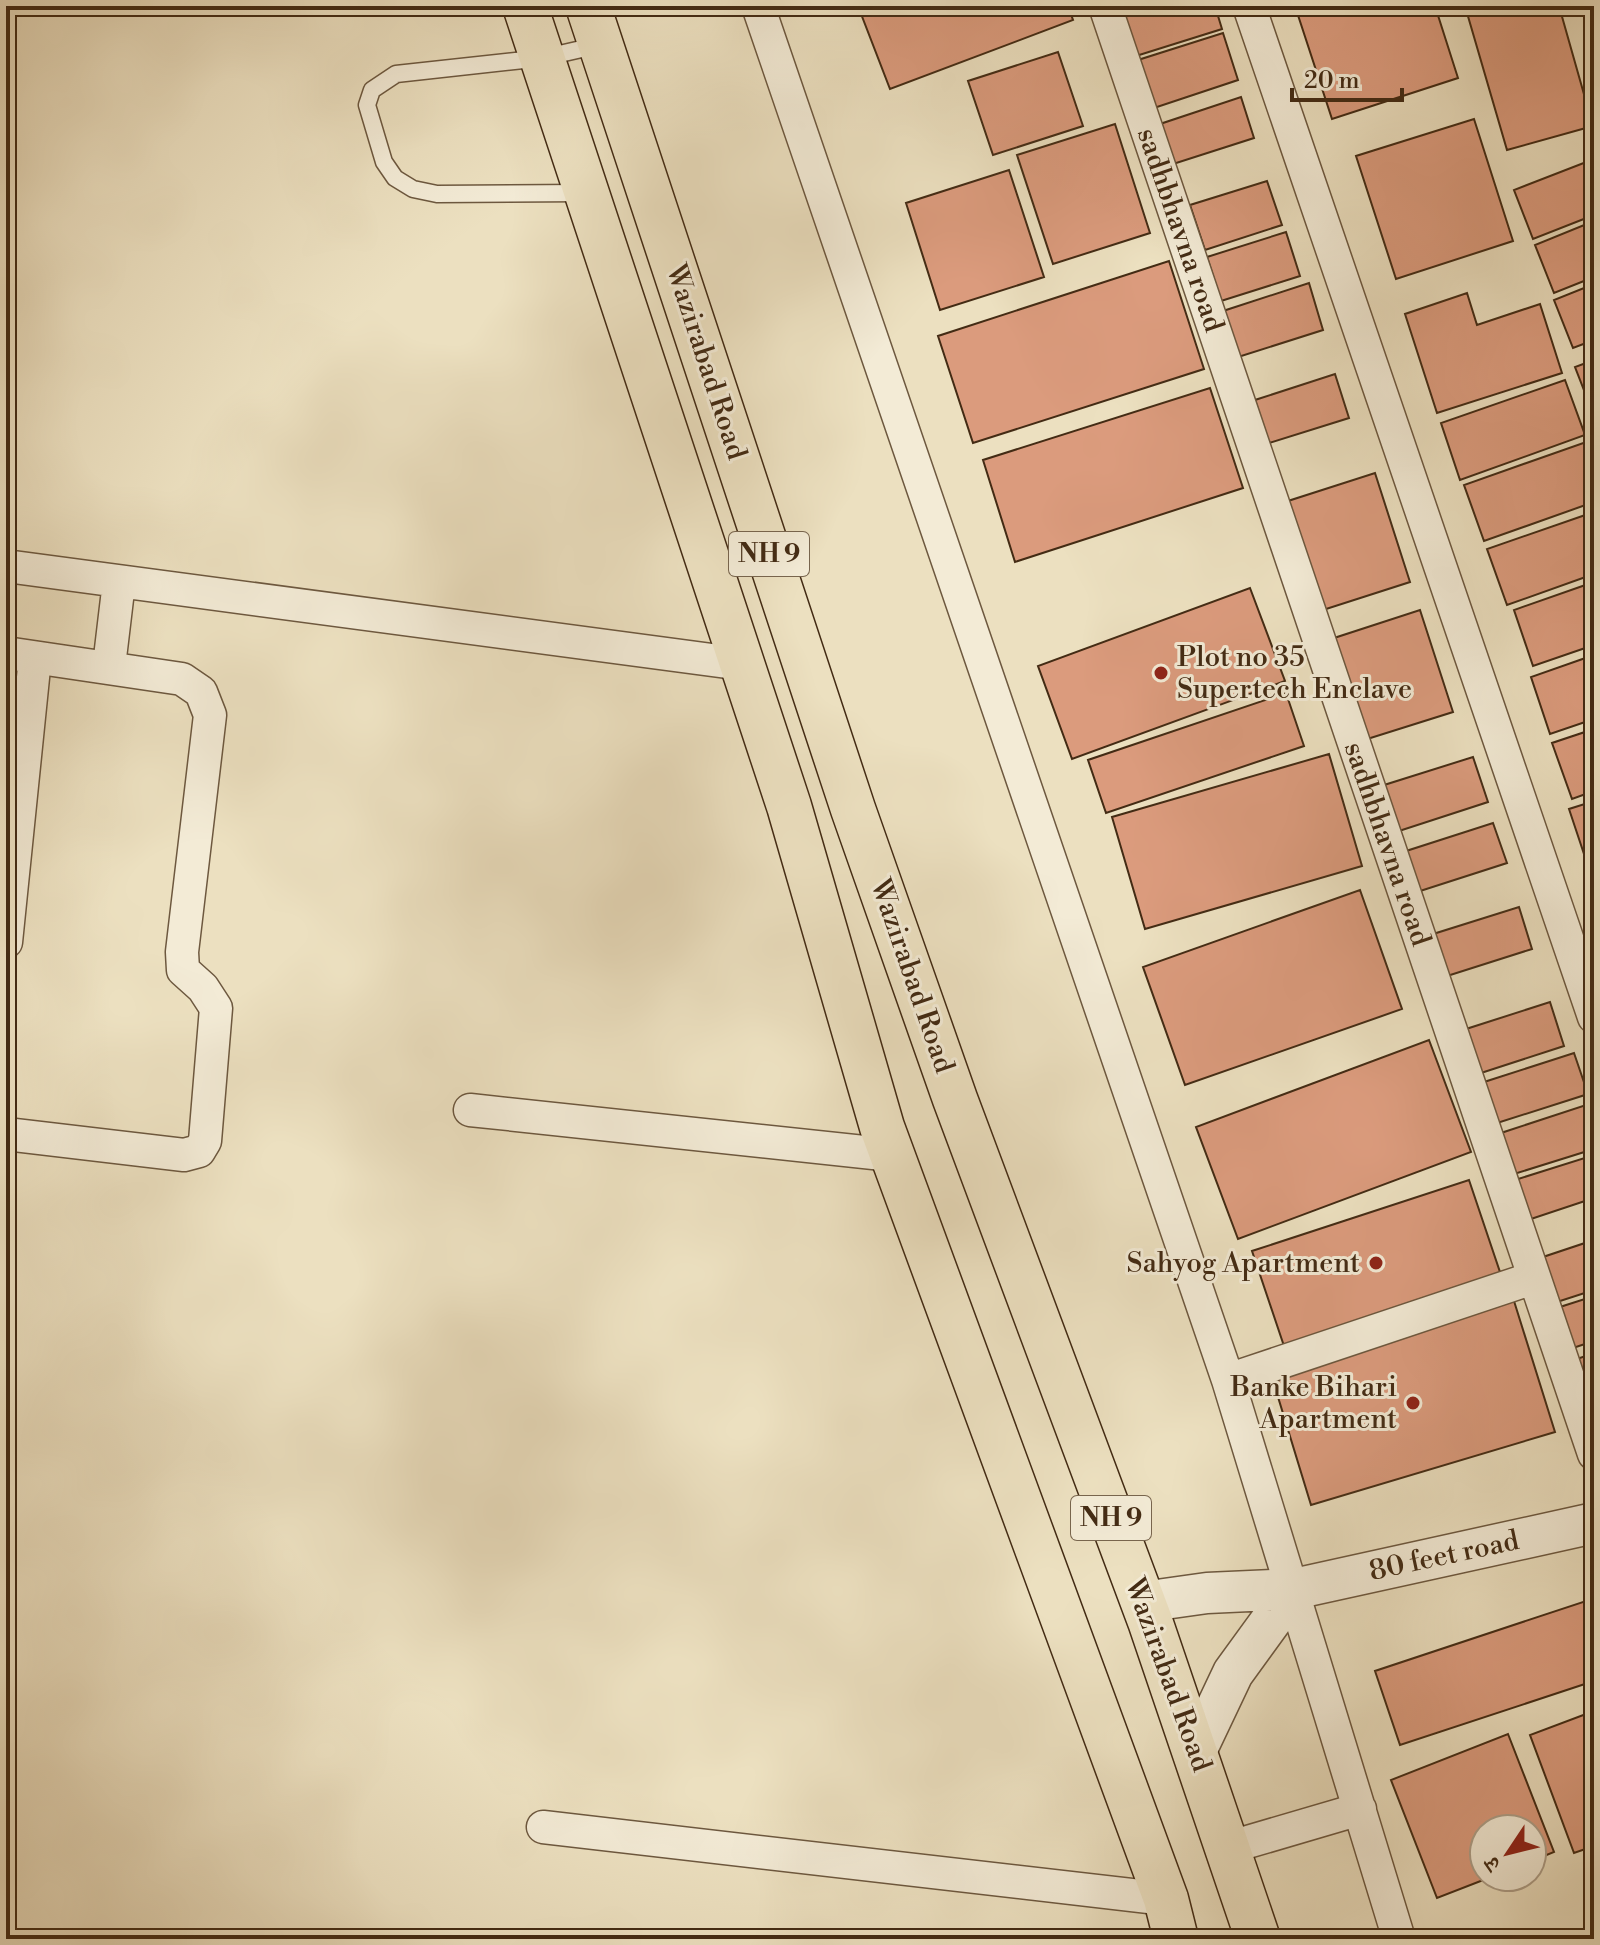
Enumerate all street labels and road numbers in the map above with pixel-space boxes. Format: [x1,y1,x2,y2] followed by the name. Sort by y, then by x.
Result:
[1129,123,1231,337] street label: sadhbhavna road
[658,259,754,464] street label: Wazirabad Road
[729,532,809,576] road number: NH 9
[1336,737,1438,951] street label: sadhbhavna road
[862,873,962,1078] street label: Wazirabad Road
[1071,1496,1151,1540] road number: NH 9
[1366,1523,1522,1589] street label: 80 feet road
[1116,1573,1219,1777] street label: Wazirabad Road

